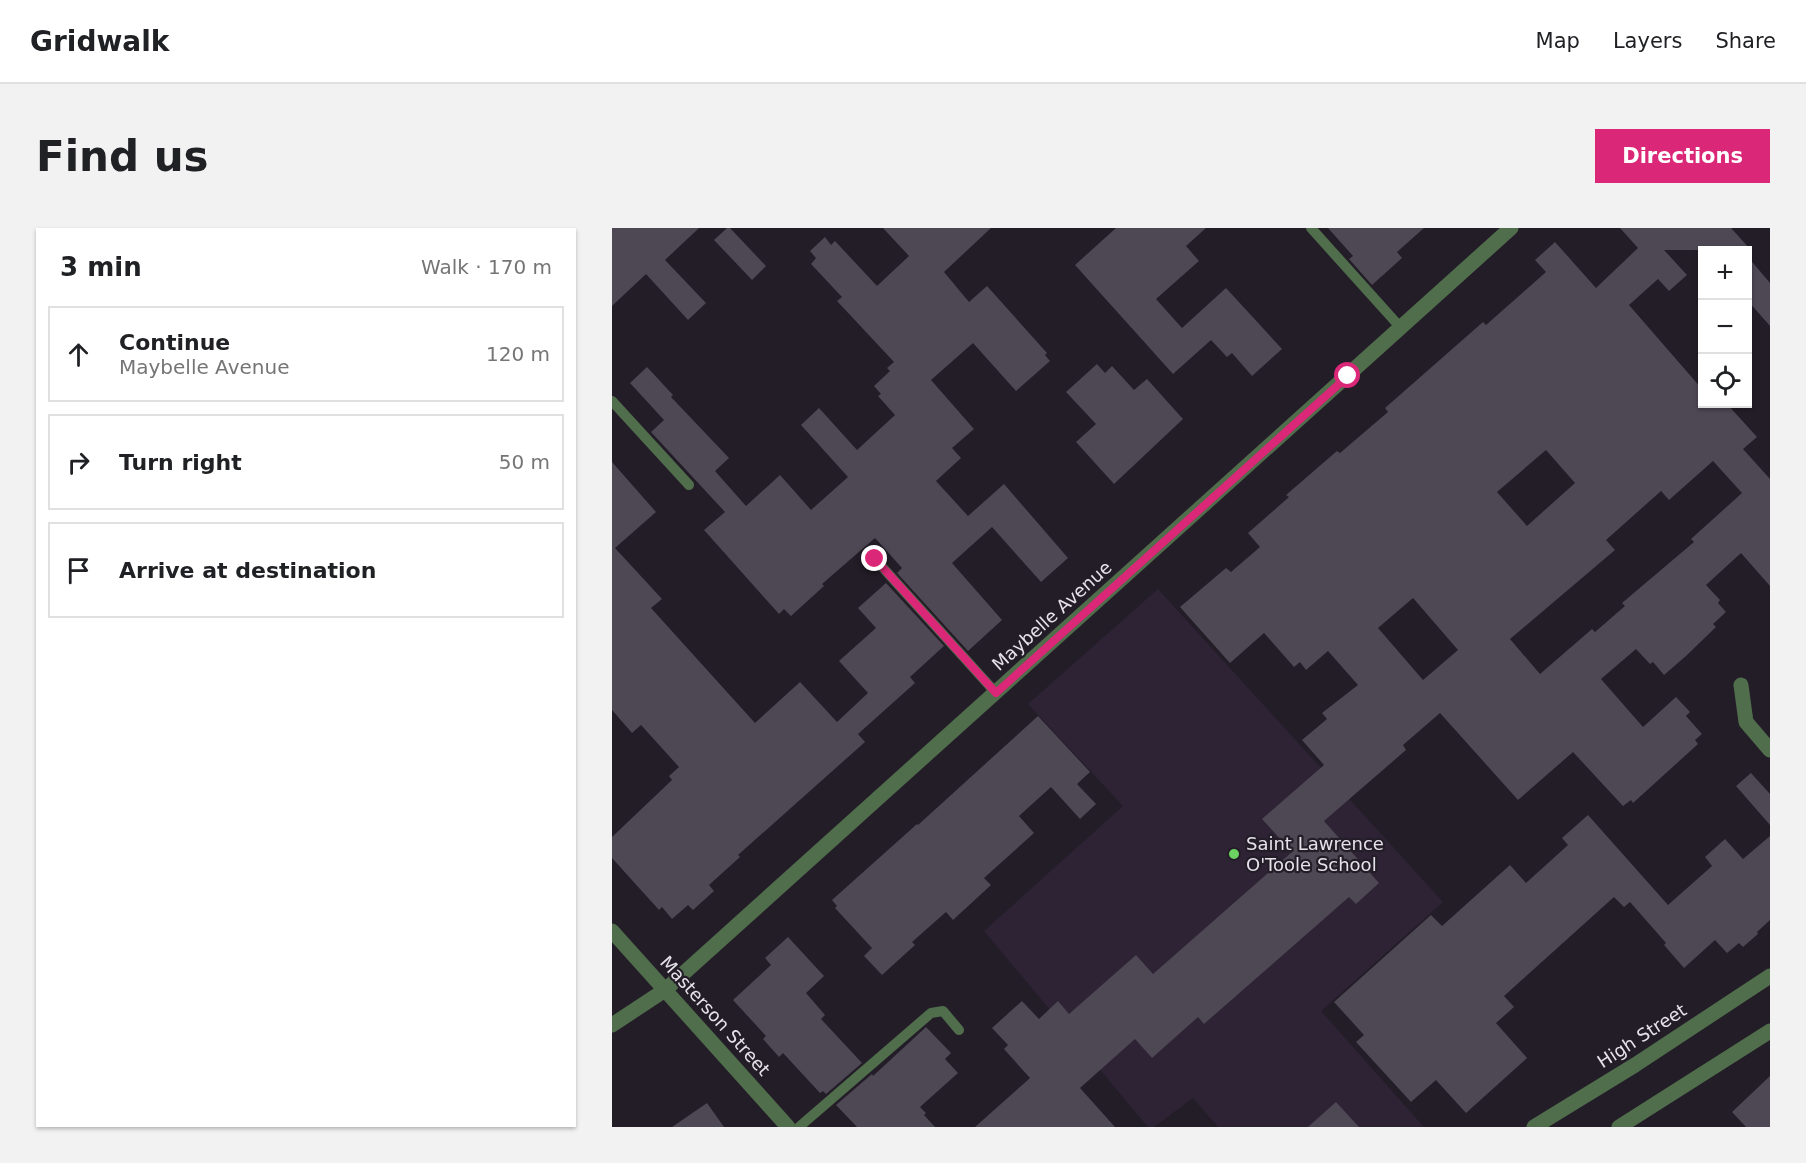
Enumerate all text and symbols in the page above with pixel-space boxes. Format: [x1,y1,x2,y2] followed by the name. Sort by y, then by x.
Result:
[30,25,169,58] text: Gridwalk
[1536,29,1580,53] text: Map
[1613,29,1682,53] text: Layers
[1715,29,1776,53] text: Share
[1595,129,1770,183] button: Directions
[36,132,209,181] text: Find us
[1698,246,1752,408] map controls
[1698,246,1752,300] button: +
[60,252,142,282] text: 3 min
[421,255,552,279] text: Walk · 170 m
[1698,300,1752,354] button: −
[119,330,230,355] text: Continue
[62,338,95,371] icon: ahead
[486,342,550,366] text: 120 m
[1698,354,1752,408] button: locate
[119,355,289,379] text: Maybelle Avenue
[1334,362,1360,388] route start
[62,446,95,479] icon: right
[119,450,242,475] text: Turn right
[499,450,550,474] text: 50 m
[861,545,887,571] route end
[62,554,95,587] icon: arrive
[988,557,1116,675] street label: Maybelle Avenue
[119,558,376,583] text: Arrive at destination
[1246,833,1384,875] place label: Saint Lawrence O'Toole School
[1227,847,1241,861] marker: Saint Lawrence O'Toole School
[656,952,775,1080] street label: Masterson Street
[1593,999,1690,1072] street label: High Street

